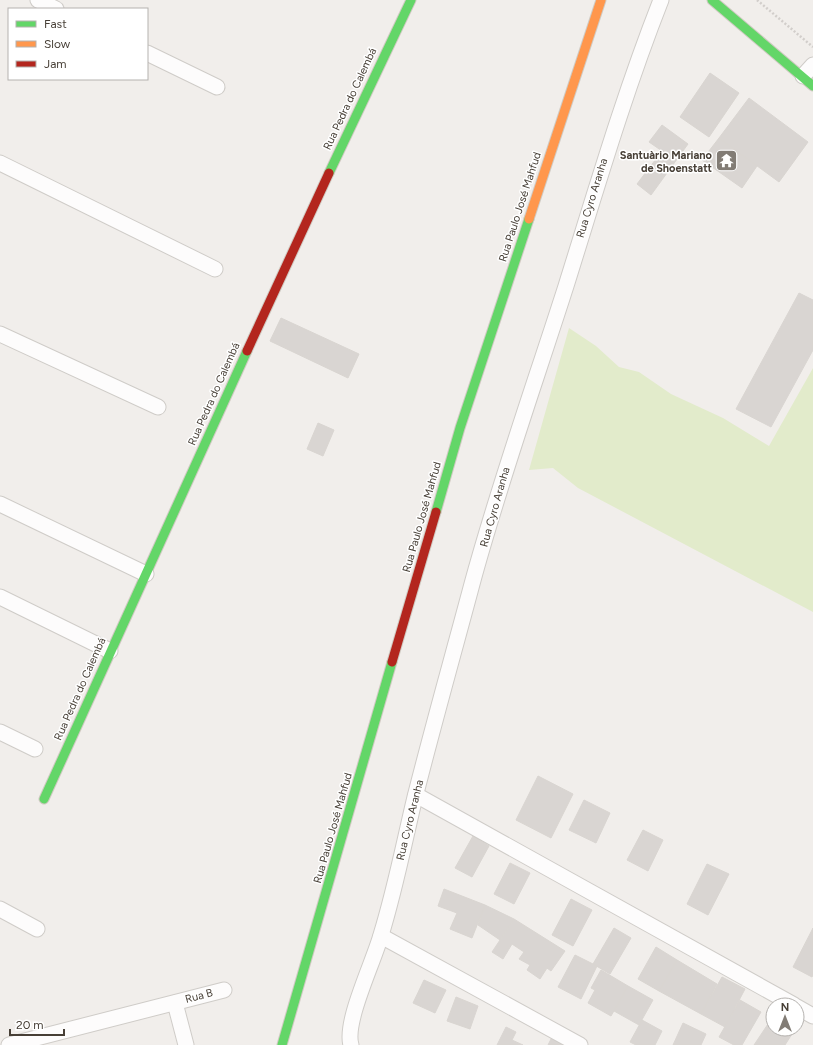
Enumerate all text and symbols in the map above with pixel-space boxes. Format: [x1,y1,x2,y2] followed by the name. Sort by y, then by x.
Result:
[8,8,148,80] legend
[44,17,67,31] text: Fast
[44,37,71,51] text: Slow
[321,46,379,152] street label: Rua Pedra do Calembá
[44,57,67,71] text: Jam
[714,148,740,174] temple icon: Santuàrio Mariano de Shoenstatt
[620,149,713,175] place label: Santuàrio Mariano de Shoenstatt
[496,151,544,263] street label: Rua Paulo José Mahfud
[574,157,610,239] street label: Rua Cyro Aranha
[185,341,243,447] street label: Rua Pedra do Calembá
[400,460,444,574] street label: Rua Paulo José Mahfud
[477,466,513,548] street label: Rua Cyro Aranha
[51,636,109,742] street label: Rua Pedra do Calembá
[311,771,355,885] street label: Rua Paulo José Mahfud
[394,778,426,862] street label: Rua Cyro Aranha
[184,986,215,1006] street label: Rua B
[765,997,805,1037] north arrow
[781,1001,789,1014] text: N
[10,1011,64,1037] scale bar
[16,1018,44,1032] text: 20 m

